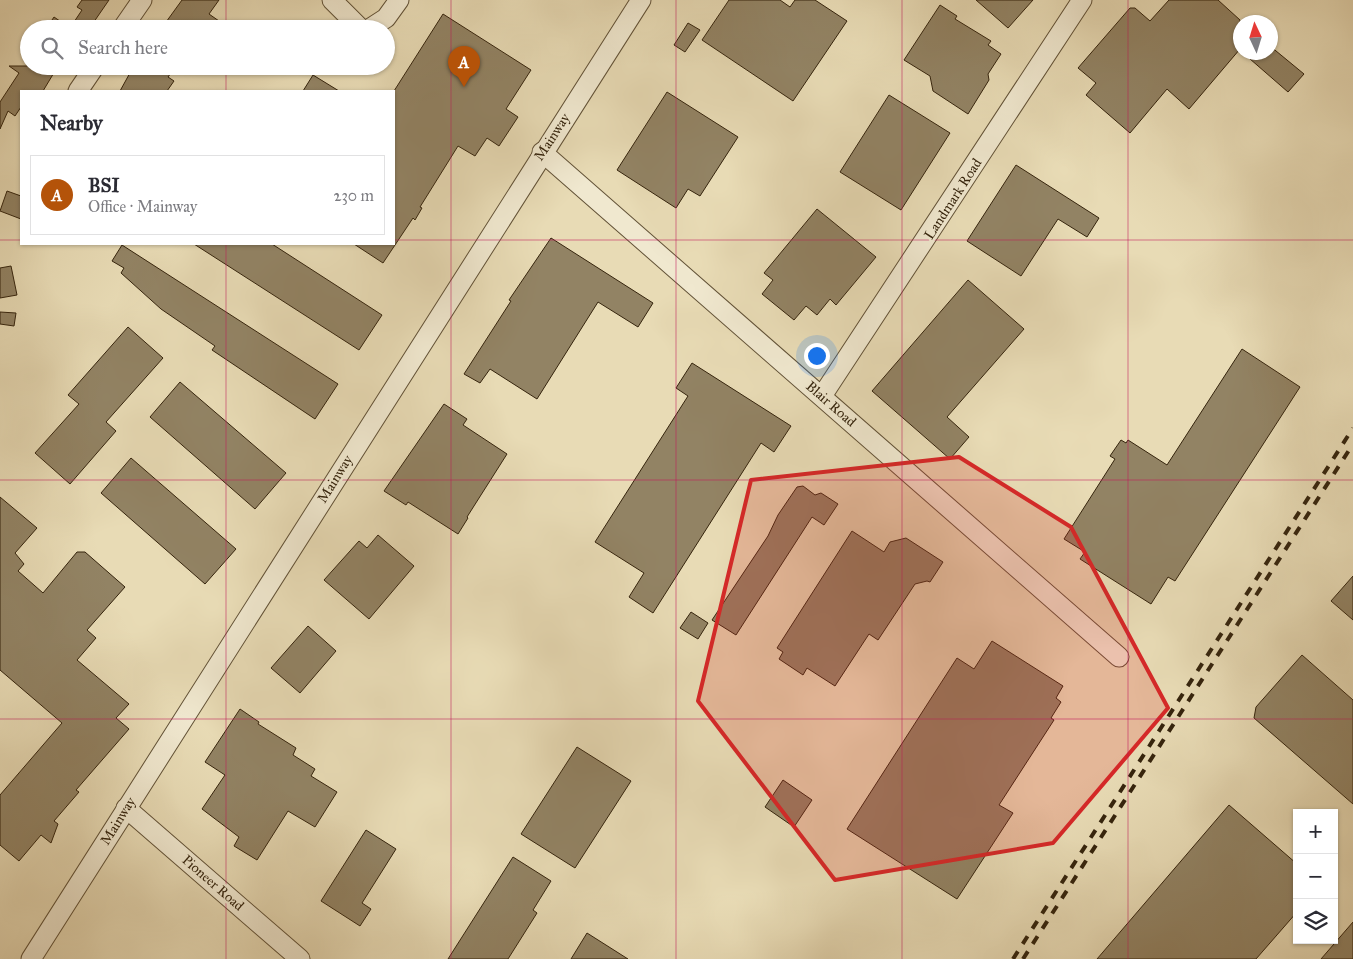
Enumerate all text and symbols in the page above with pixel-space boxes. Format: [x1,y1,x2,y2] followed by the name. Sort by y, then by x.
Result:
[1233,15,1278,60] north arrow
[20,20,395,75] search box
[38,34,66,62] icon: search
[78,36,168,59] text: Search here
[448,46,480,87] pin: A
[40,110,103,136] text: Nearby
[530,110,574,164] street label: Mainway
[921,155,985,243] street label: Landmark Road
[88,174,120,197] text: BSI
[52,186,62,205] text: A
[334,186,374,205] text: 230 m
[88,197,197,216] text: Office · Mainway
[804,343,830,369] your location
[802,378,860,430] street label: Blair Road
[314,452,356,506] street label: Mainway
[97,794,139,848] street label: Mainway
[1293,809,1338,944] map controls
[1293,809,1338,854] button: +
[179,852,247,914] street label: Pioneer Road
[1293,854,1338,899] button: −
[1293,899,1338,944] button: layers

